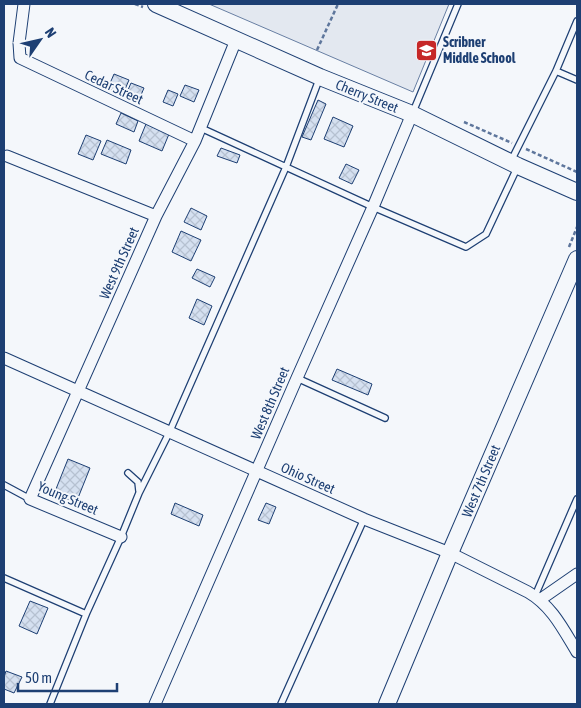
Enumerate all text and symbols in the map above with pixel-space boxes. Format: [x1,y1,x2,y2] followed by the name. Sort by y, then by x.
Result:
[15,15,65,65] north arrow
[42,25,60,41] text: N
[443,34,516,66] place label: Scribner Middle School
[415,38,439,62] school or university icon: Scribner Middle School
[82,67,146,107] street label: Cedar Street
[333,76,401,116] street label: Cherry Street
[96,225,142,301] street label: West 9th Street
[248,364,292,442] street label: West 8th Street
[459,442,503,520] street label: West 7th Street
[279,459,337,497] street label: Ohio Street
[35,478,101,518] street label: Young Street
[18,660,116,692] scale bar
[25,669,52,686] text: 50 m

